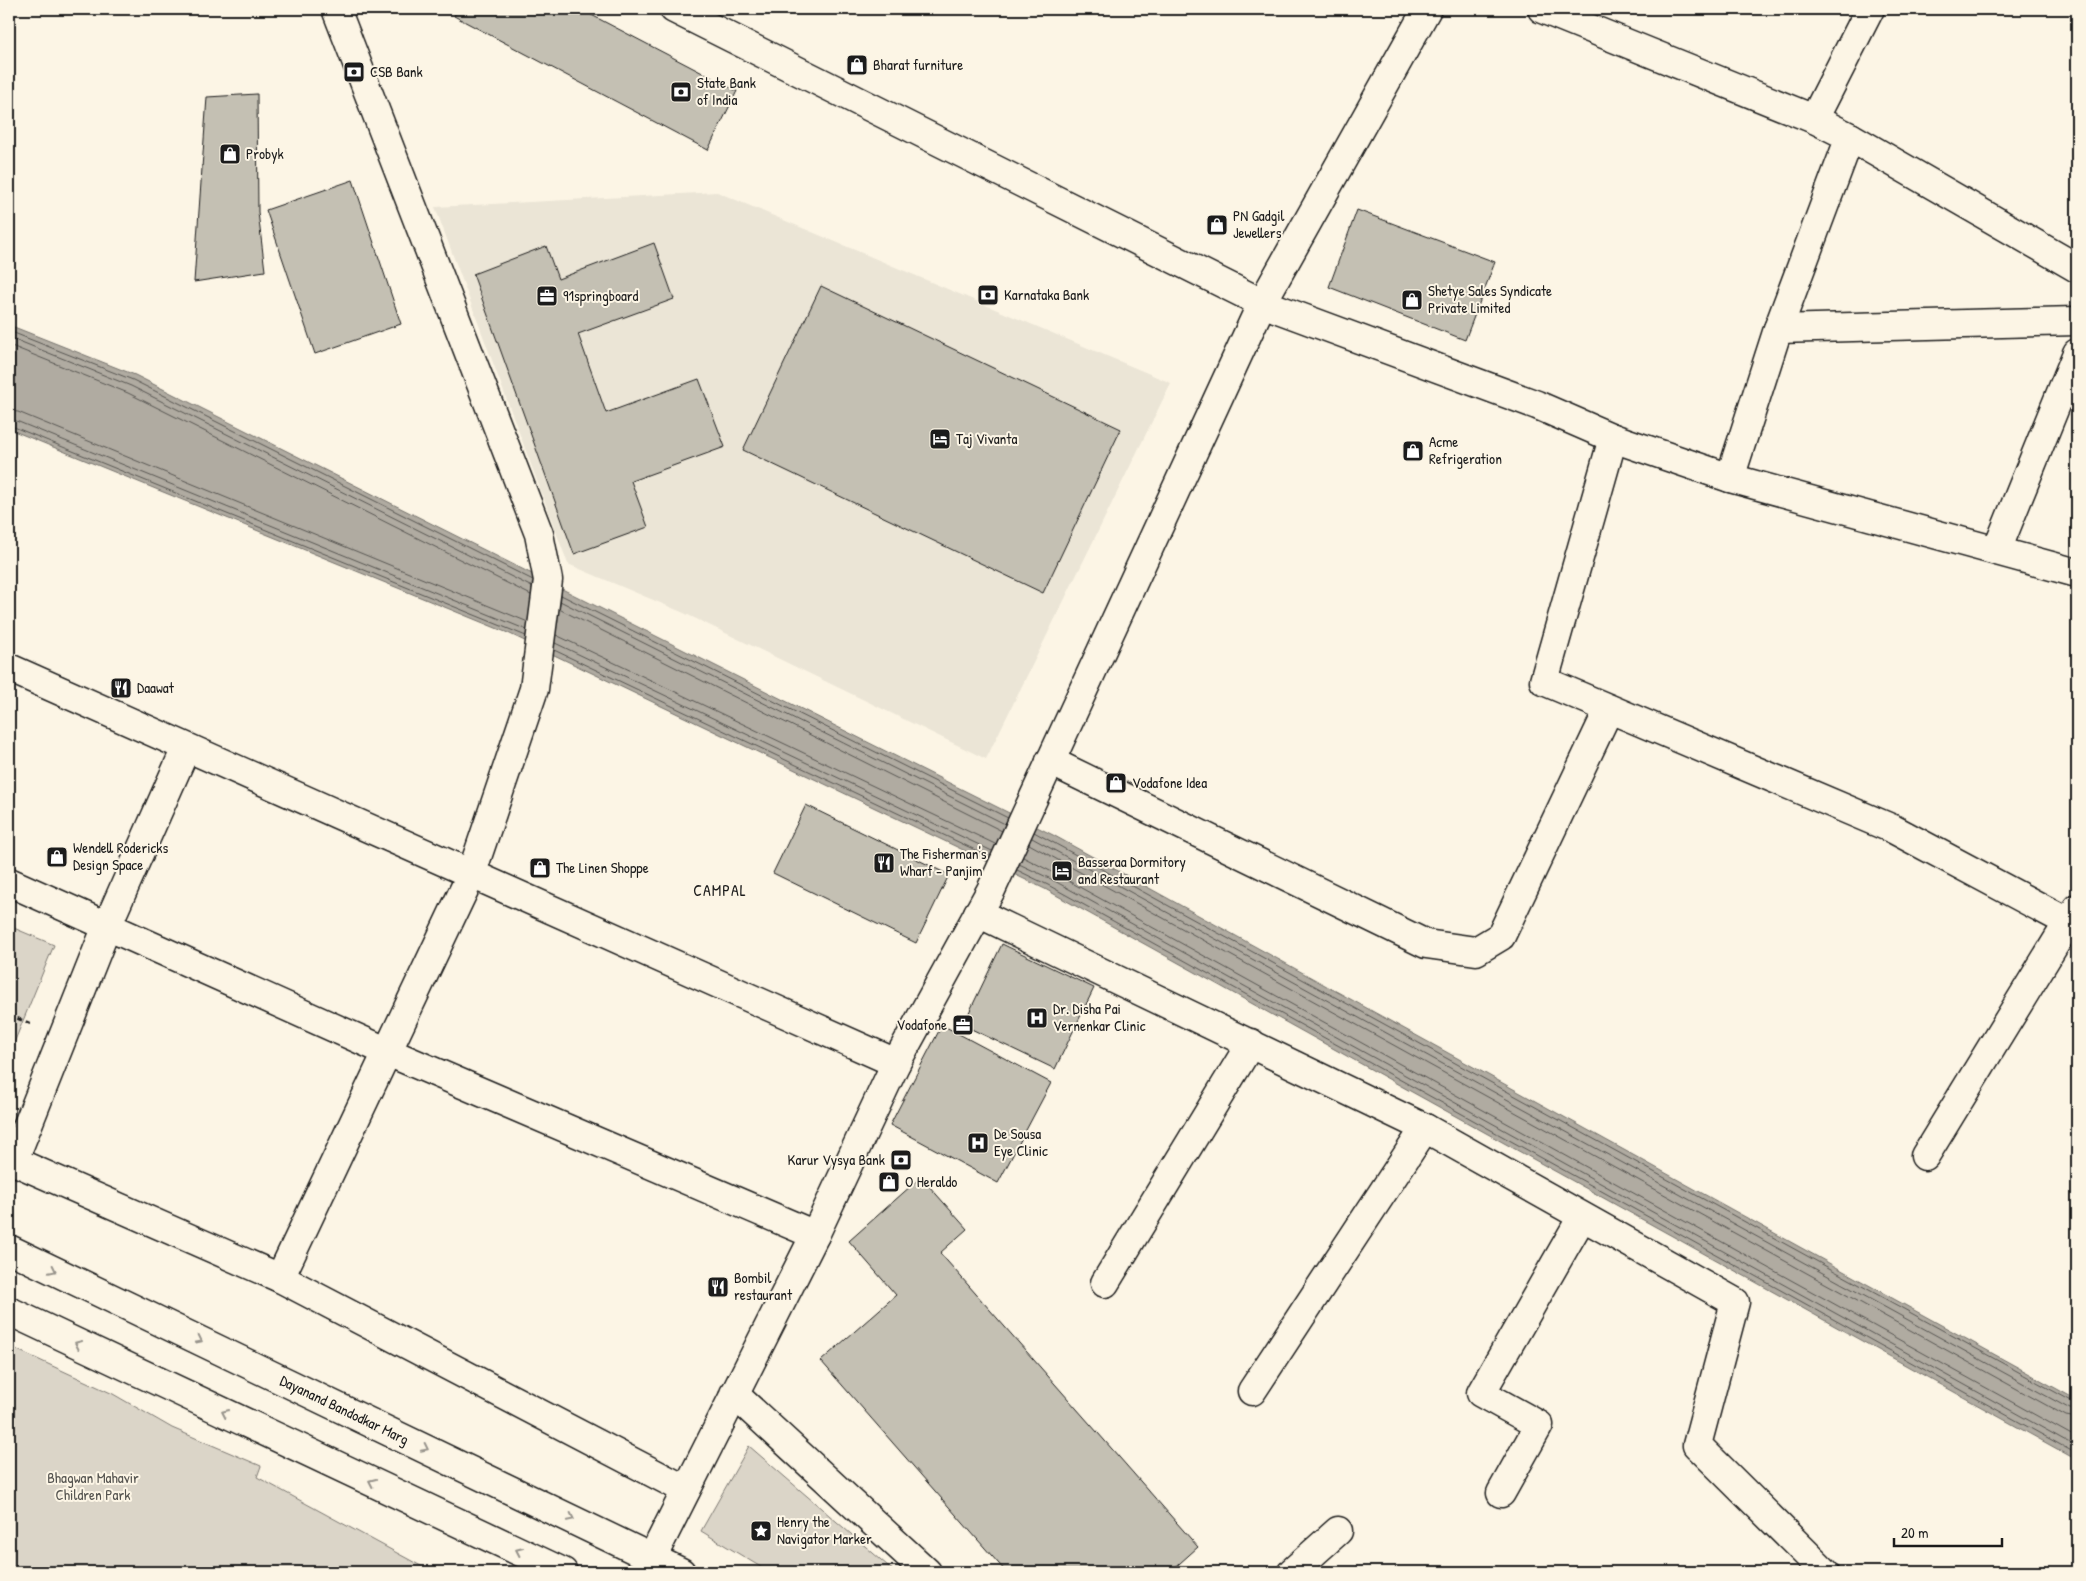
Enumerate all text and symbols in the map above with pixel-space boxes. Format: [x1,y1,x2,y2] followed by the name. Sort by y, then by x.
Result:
[845,53,869,77] shop icon: Bharat furniture
[873,54,963,75] place label: Bharat furniture
[342,60,366,84] bank icon: CSB Bank
[370,61,423,82] place label: CSB Bank
[697,72,756,110] place label: State Bank of India
[669,80,693,104] bank icon: State Bank of India
[218,142,242,166] shop icon: Probyk
[246,143,284,164] place label: Probyk
[1233,205,1285,243] place label: PN Gadgil Jewellers
[1205,213,1229,237] shop icon: PN Gadgil Jewellers
[1428,280,1552,318] place label: Shetye Sales Syndicate Private Limited
[976,283,1000,307] bank icon: Karnataka Bank
[535,284,559,308] office icon: 91springboard
[1004,284,1089,305] place label: Karnataka Bank
[563,285,639,306] place label: 91springboard
[1400,288,1424,312] shop icon: Shetye Sales Syndicate Private Limited
[928,427,952,451] hotel icon: Taj Vivanta
[956,428,1017,449] place label: Taj Vivanta
[1429,431,1502,469] place label: Acme Refrigeration
[1401,439,1425,463] shop icon: Acme Refrigeration
[109,676,133,700] restaurant icon: Daawat
[137,677,175,698] place label: Daawat
[1104,771,1128,795] shop icon: Vodafone Idea
[1132,772,1207,793] place label: Vodafone Idea
[73,837,169,875] place label: Wendell Rodericks Design Space
[900,843,987,881] place label: The Fisherman's Wharf - Panjim
[45,845,69,869] shop icon: Wendell Rodericks Design Space
[872,851,896,875] restaurant icon: The Fisherman's Wharf - Panjim
[1078,851,1186,889] place label: Basseraa Dormitory and Restaurant
[528,856,552,880] shop icon: The Linen Shoppe
[556,857,649,878] place label: The Linen Shoppe
[1050,859,1074,883] hotel icon: Basseraa Dormitory and Restaurant
[693,879,747,901] district label: CAMPAL
[1053,998,1146,1036] place label: Dr. Disha Pai Vernenkar Clinic
[1025,1006,1049,1030] hospital icon: Dr. Disha Pai Vernenkar Clinic
[951,1013,975,1037] office icon: Vodafone
[897,1014,947,1035] place label: Vodafone
[994,1123,1048,1161] place label: De Sousa Eye Clinic
[966,1131,990,1155] hospital icon: De Sousa Eye Clinic
[889,1148,913,1172] bank icon: Karur Vysya Bank
[788,1149,885,1170] place label: Karur Vysya Bank
[877,1170,901,1194] shop icon: O Heraldo
[905,1171,957,1192] place label: O Heraldo
[48,1264,57,1274] one-way arrow
[734,1267,793,1305] place label: Bombil restaurant
[706,1275,730,1299] restaurant icon: Bombil restaurant
[194,1334,203,1345] one-way arrow
[74,1339,83,1350] one-way arrow
[277,1370,413,1450] street label: Dayanand Bandodkar Marg
[221,1409,230,1419] one-way arrow
[420,1442,429,1452] one-way arrow
[47,1467,139,1505] park label: Bhagwan Mahavir Children Park
[368,1478,377,1488] one-way arrow
[777,1511,872,1549] place label: Henry the Navigator Marker
[566,1512,575,1523] one-way arrow
[1894,1516,2001,1548] scale bar
[749,1519,773,1543] place icon: Henry the Navigator Marker
[1901,1522,1928,1543] text: 20 m
[515,1547,524,1558] one-way arrow

